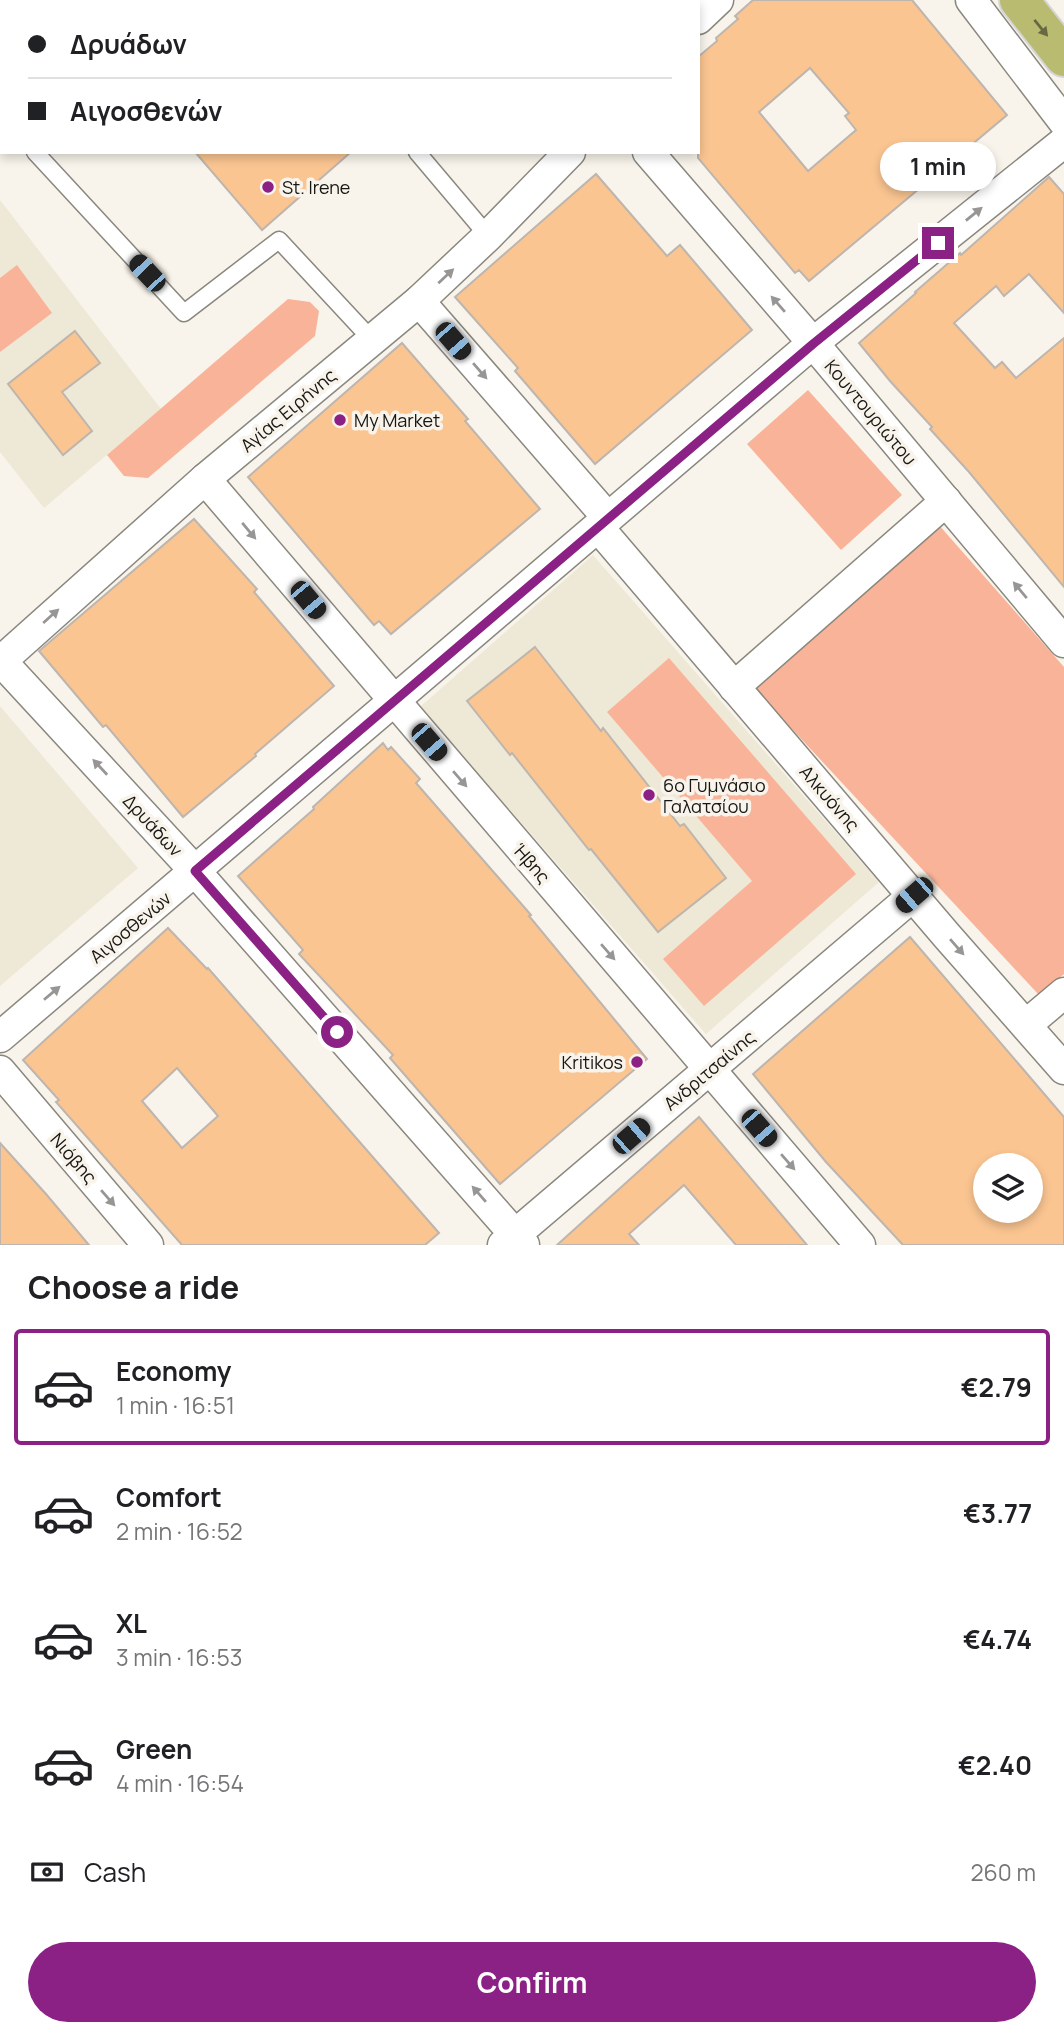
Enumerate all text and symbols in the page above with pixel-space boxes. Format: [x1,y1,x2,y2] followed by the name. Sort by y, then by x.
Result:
[1034,19,1049,37] one-way arrow
[70,26,187,62] text: Δρυάδων
[70,93,222,129] text: Αιγοσθενών
[880,142,996,190] callout: 1 min
[910,150,966,182] text: 1 min
[282,175,350,199] place label: St. Irene
[260,179,276,195] marker: St. Irene
[965,206,983,221] one-way arrow
[922,227,954,259] route end
[125,250,170,296] car
[437,268,454,284] one-way arrow
[771,295,786,312] one-way arrow
[432,318,475,364] car
[820,354,922,470] street label: Κουντουριώτου
[472,362,488,380] one-way arrow
[235,363,341,457] street label: Αγίας Ειρήνης
[354,408,440,432] place label: My Market
[332,412,348,428] marker: My Market
[241,522,257,540] one-way arrow
[287,577,330,623] car
[1013,581,1028,598] one-way arrow
[42,608,60,624] one-way arrow
[408,719,451,765] car
[92,759,108,776] one-way arrow
[795,760,865,836] street label: Αλκυόνης
[452,770,468,788] one-way arrow
[663,773,766,818] place label: 6ο Γυμνάσιο Γαλατσίου
[641,787,657,803] marker: 6ο Γυμνάσιο Γαλατσίου
[118,789,188,861] street label: Δρυάδων
[508,838,556,888] street label: Ήβης
[892,873,937,917] car
[84,886,176,968] street label: Αιγοσθενών
[949,939,965,956] one-way arrow
[600,943,616,961] one-way arrow
[43,985,61,1001] one-way arrow
[321,1016,353,1048] route start
[658,1025,760,1115] street label: Ανδριτσαίνης
[561,1050,623,1074] place label: Kritikos
[629,1054,645,1070] marker: Kritikos
[738,1105,781,1151] car
[609,1114,654,1158] car
[45,1128,103,1188] street label: Νιόβης
[780,1153,796,1171] one-way arrow
[973,1153,1043,1223] map controls
[973,1153,1043,1223] button: layers
[472,1185,487,1202] one-way arrow
[100,1189,115,1206] one-way arrow
[28,1265,239,1309] text: Choose a ride
[116,1353,231,1389] text: Economy
[32,1356,95,1419] icon: car
[961,1369,1032,1405] text: €2.79
[116,1389,235,1421] text: 1 min · 16:51
[116,1479,222,1515] text: Comfort
[32,1482,95,1545] icon: car
[963,1495,1032,1531] text: €3.77
[116,1515,243,1547] text: 2 min · 16:52
[116,1605,147,1641] text: XL
[32,1608,95,1671] icon: car
[963,1621,1032,1657] text: €4.74
[116,1641,242,1673] text: 3 min · 16:53
[116,1731,192,1767] text: Green
[32,1734,95,1797] icon: car
[958,1747,1032,1783] text: €2.40
[116,1767,244,1799] text: 4 min · 16:54
[28,1853,66,1891] icon: cash
[84,1854,146,1890] text: Cash
[970,1856,1036,1888] text: 260 m
[28,1942,1036,2022] button: Confirm

